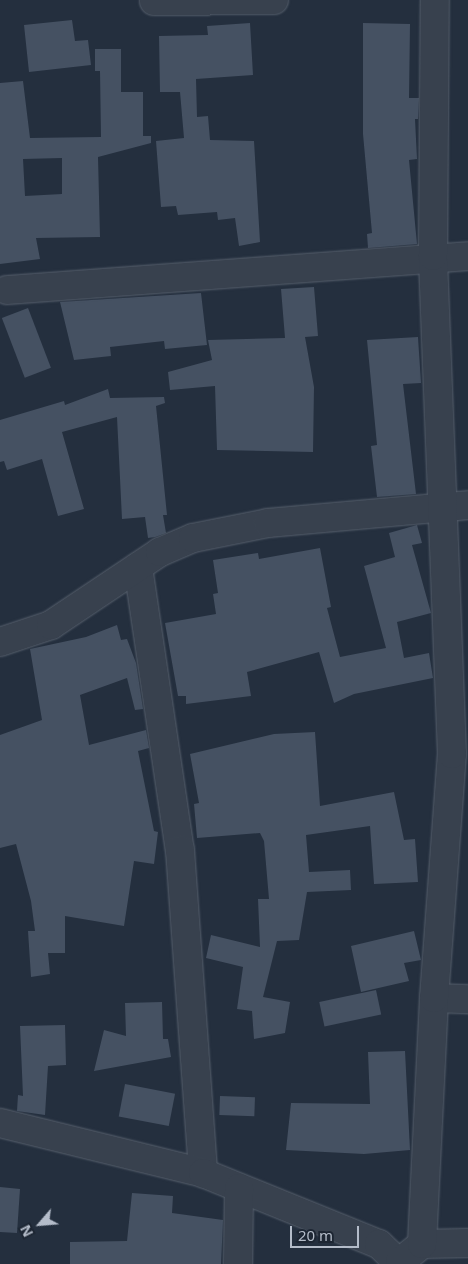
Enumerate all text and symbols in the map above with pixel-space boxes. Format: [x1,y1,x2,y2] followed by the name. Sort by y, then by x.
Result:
[15,1199,65,1249] north arrow
[293,1216,362,1248] scale bar
[15,1222,37,1240] text: N
[298,1225,333,1245] text: 20 m

